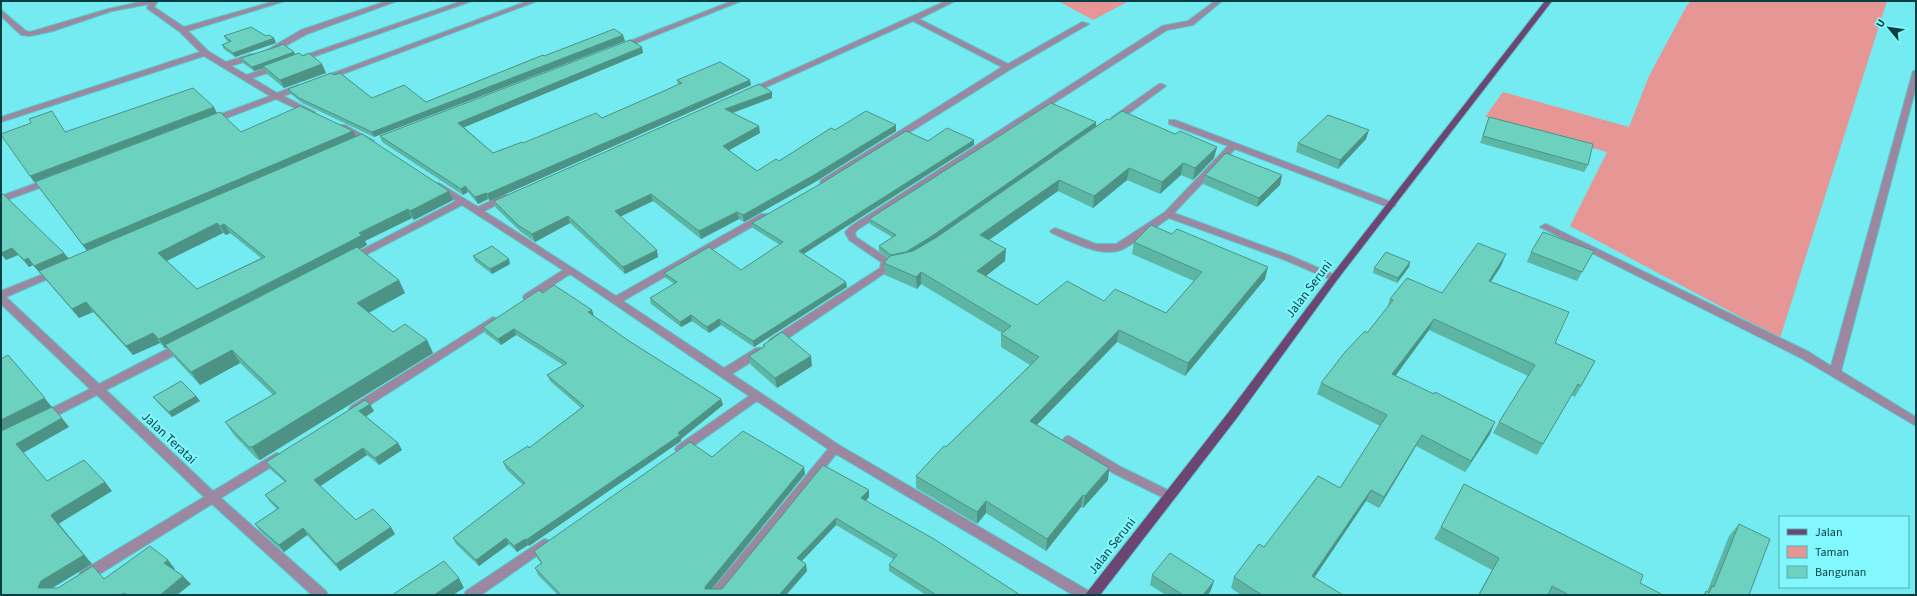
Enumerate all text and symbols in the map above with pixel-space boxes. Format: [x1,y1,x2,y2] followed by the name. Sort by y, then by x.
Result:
[1869,8,1909,48] north arrow
[1872,17,1889,30] text: U
[1281,257,1337,321] street label: Jalan Seruni
[137,408,201,468] street label: Jalan Teratai
[1084,514,1140,578] street label: Jalan Seruni
[1779,516,1909,588] legend
[1815,524,1842,541] text: Jalan
[1815,544,1849,561] text: Taman
[1815,564,1866,581] text: Bangunan

